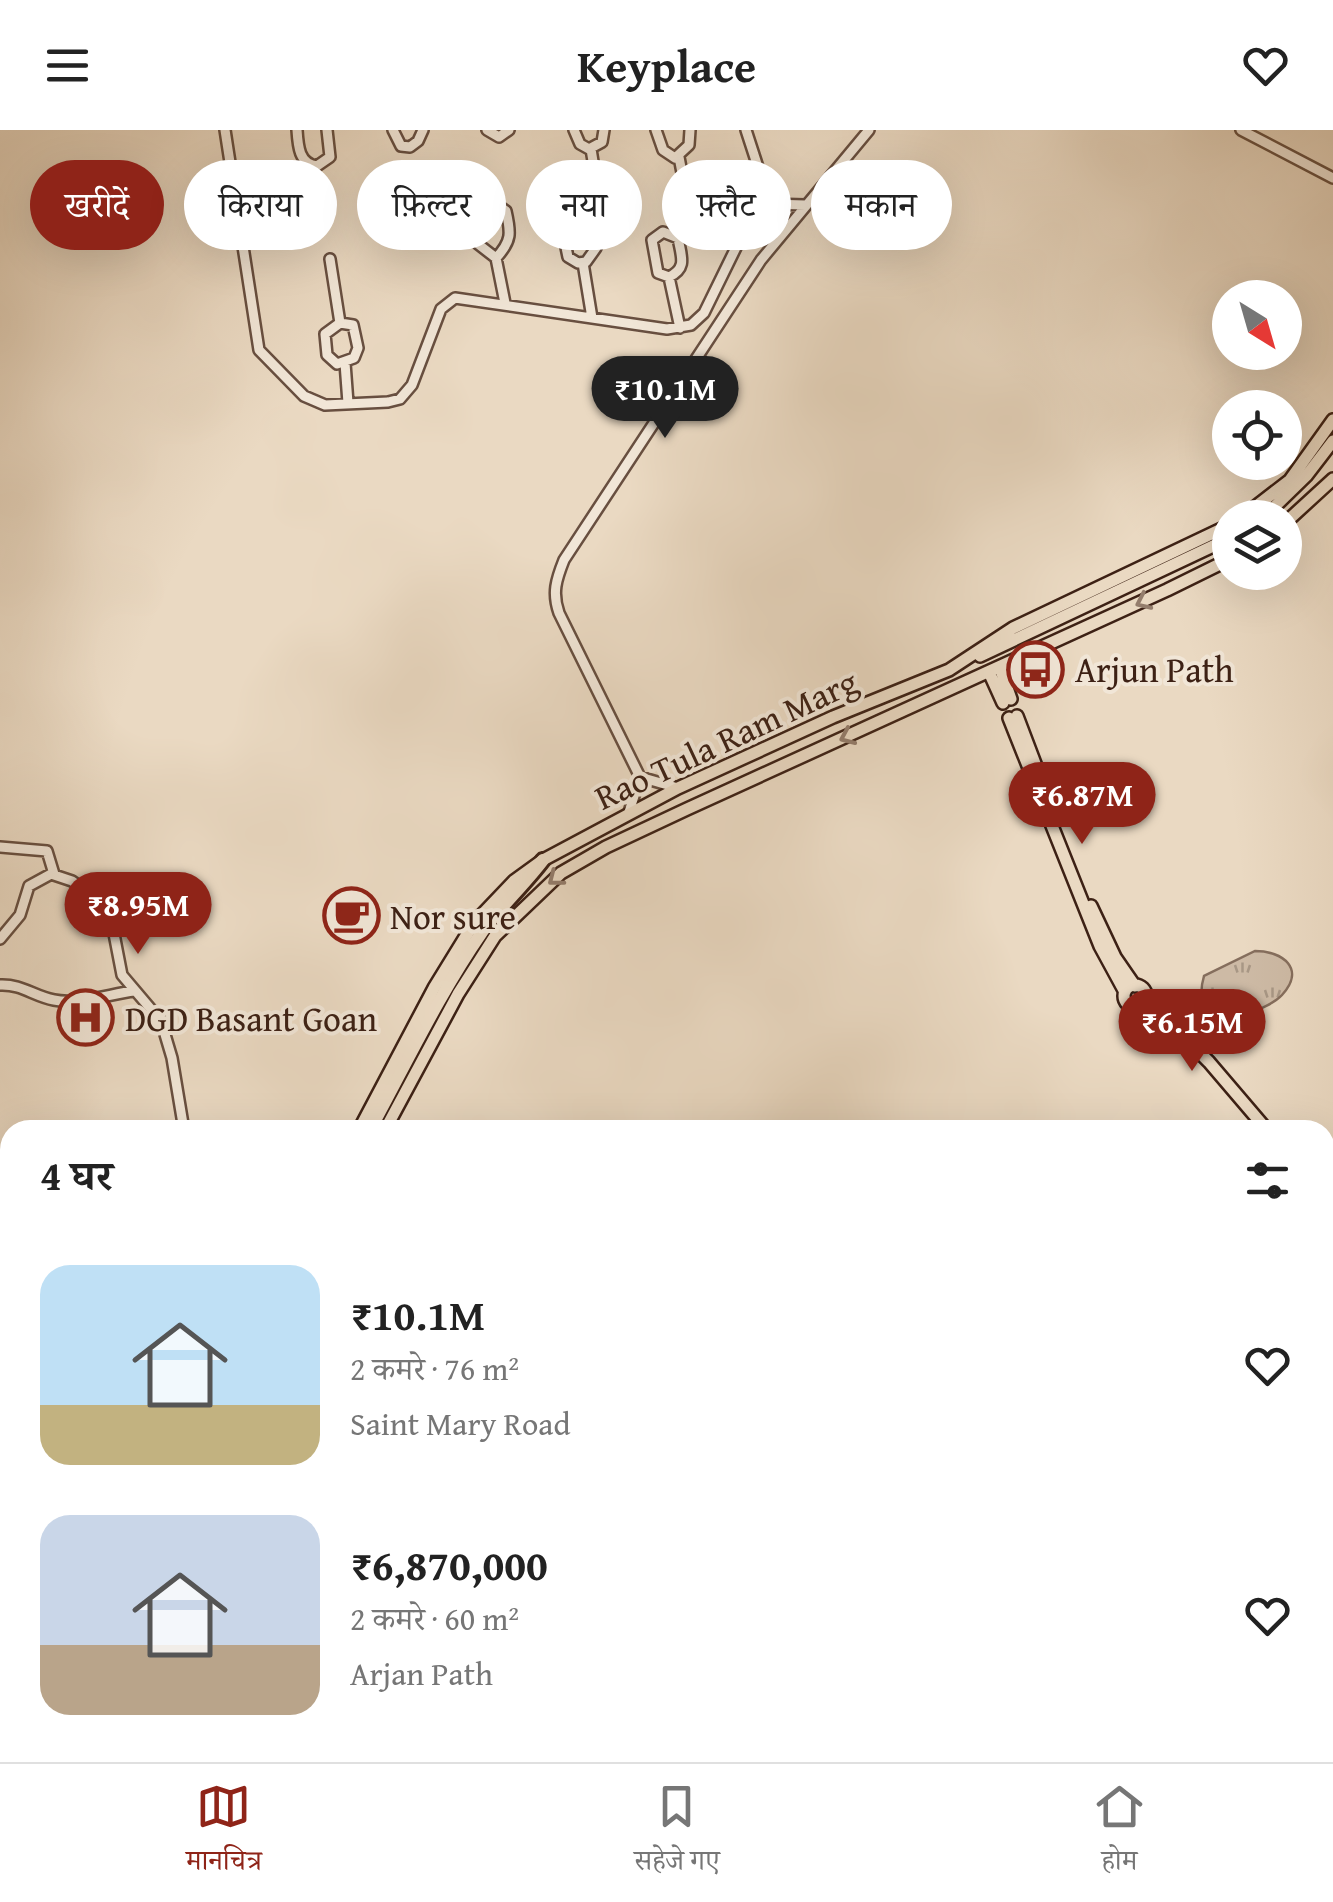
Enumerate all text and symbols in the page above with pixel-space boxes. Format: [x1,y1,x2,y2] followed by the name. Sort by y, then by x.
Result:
[577,33,756,98] text: Keyplace
[40,38,95,93] icon: menu
[1238,38,1293,93] icon: heart
[30,160,164,250] chip: खरीदें
[184,160,337,250] chip: किराया
[357,160,506,250] chip: फ़िल्टर
[526,160,642,250] chip: नया
[662,160,791,250] chip: फ़्लैट
[811,160,952,250] chip: मकान
[1212,280,1302,370] north arrow
[1212,280,1302,590] map controls
[584,356,746,441] pin: ₹10.1M
[614,365,716,412] text: ₹10.1M
[1212,390,1302,480] button: locate
[1212,500,1302,590] button: layers
[1135,589,1153,609] one-way arrow
[1006,639,1066,699] bus stop icon: Arjun Path
[1075,644,1234,695] place label: Arjun Path
[586,655,866,822] street label: Rao Tula Ram Marg
[839,725,857,745] one-way arrow
[1001,762,1163,847] pin: ₹6.87M
[1031,771,1133,818] text: ₹6.87M
[549,867,567,884] one-way arrow
[57,872,219,957] pin: ₹8.95M
[87,881,189,928] text: ₹8.95M
[321,886,381,946] cafe icon: Nor sure
[390,891,516,942] place label: Nor sure
[56,988,116,1048] hospital icon: DGD Basant Goan
[1111,989,1273,1074] pin: ₹6.15M
[125,993,377,1044] place label: DGD Basant Goan
[1141,998,1243,1045] text: ₹6.15M
[40,1144,113,1205] text: 4 घर
[1240,1153,1295,1208] icon: filters
[350,1284,485,1345] text: ₹10.1M
[120,1305,240,1425] icon: home
[1240,1338,1295,1393] icon: heart
[350,1345,519,1392] text: 2 कमरे · 76 m²
[350,1400,571,1447] text: Saint Mary Road
[350,1534,548,1595] text: ₹6,870,000
[120,1555,240,1675] icon: home
[1240,1588,1295,1643] icon: heart
[350,1595,519,1642] text: 2 कमरे · 60 m²
[350,1650,493,1697] text: Arjan Path
[186,1779,262,1888] tab: मानचित्र
[634,1779,720,1888] tab: सहेजे गए
[1092,1779,1147,1888] tab: होम

